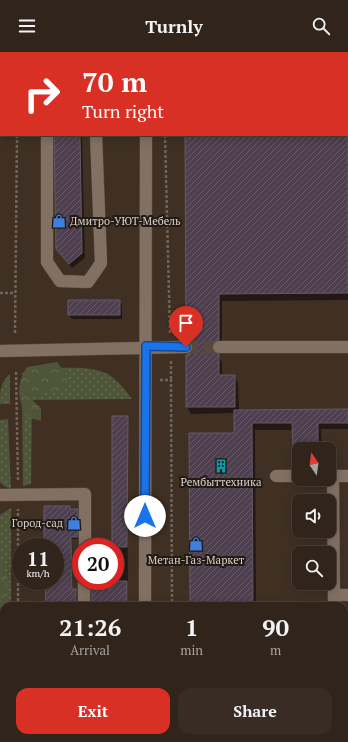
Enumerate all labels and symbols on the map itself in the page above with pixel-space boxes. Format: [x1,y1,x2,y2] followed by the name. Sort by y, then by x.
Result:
[51,213,67,229] shop icon: Дмитро-УЮТ-Мебель
[70,214,181,228] place label: Дмитро-УЮТ-Мебель
[169,306,203,347] pin
[292,442,336,486] north arrow
[213,458,229,474] building icon: Рембыттехника
[181,475,262,489] place label: Рембыттехника
[124,495,166,537] position arrow
[66,515,82,531] shop icon: Город-сад
[12,516,63,530] place label: Город-сад
[188,536,204,552] shop icon: Метан-Газ-Маркет
[72,538,124,590] speed limit sign: 20
[148,553,245,567] place label: Метан-Газ-Маркет

